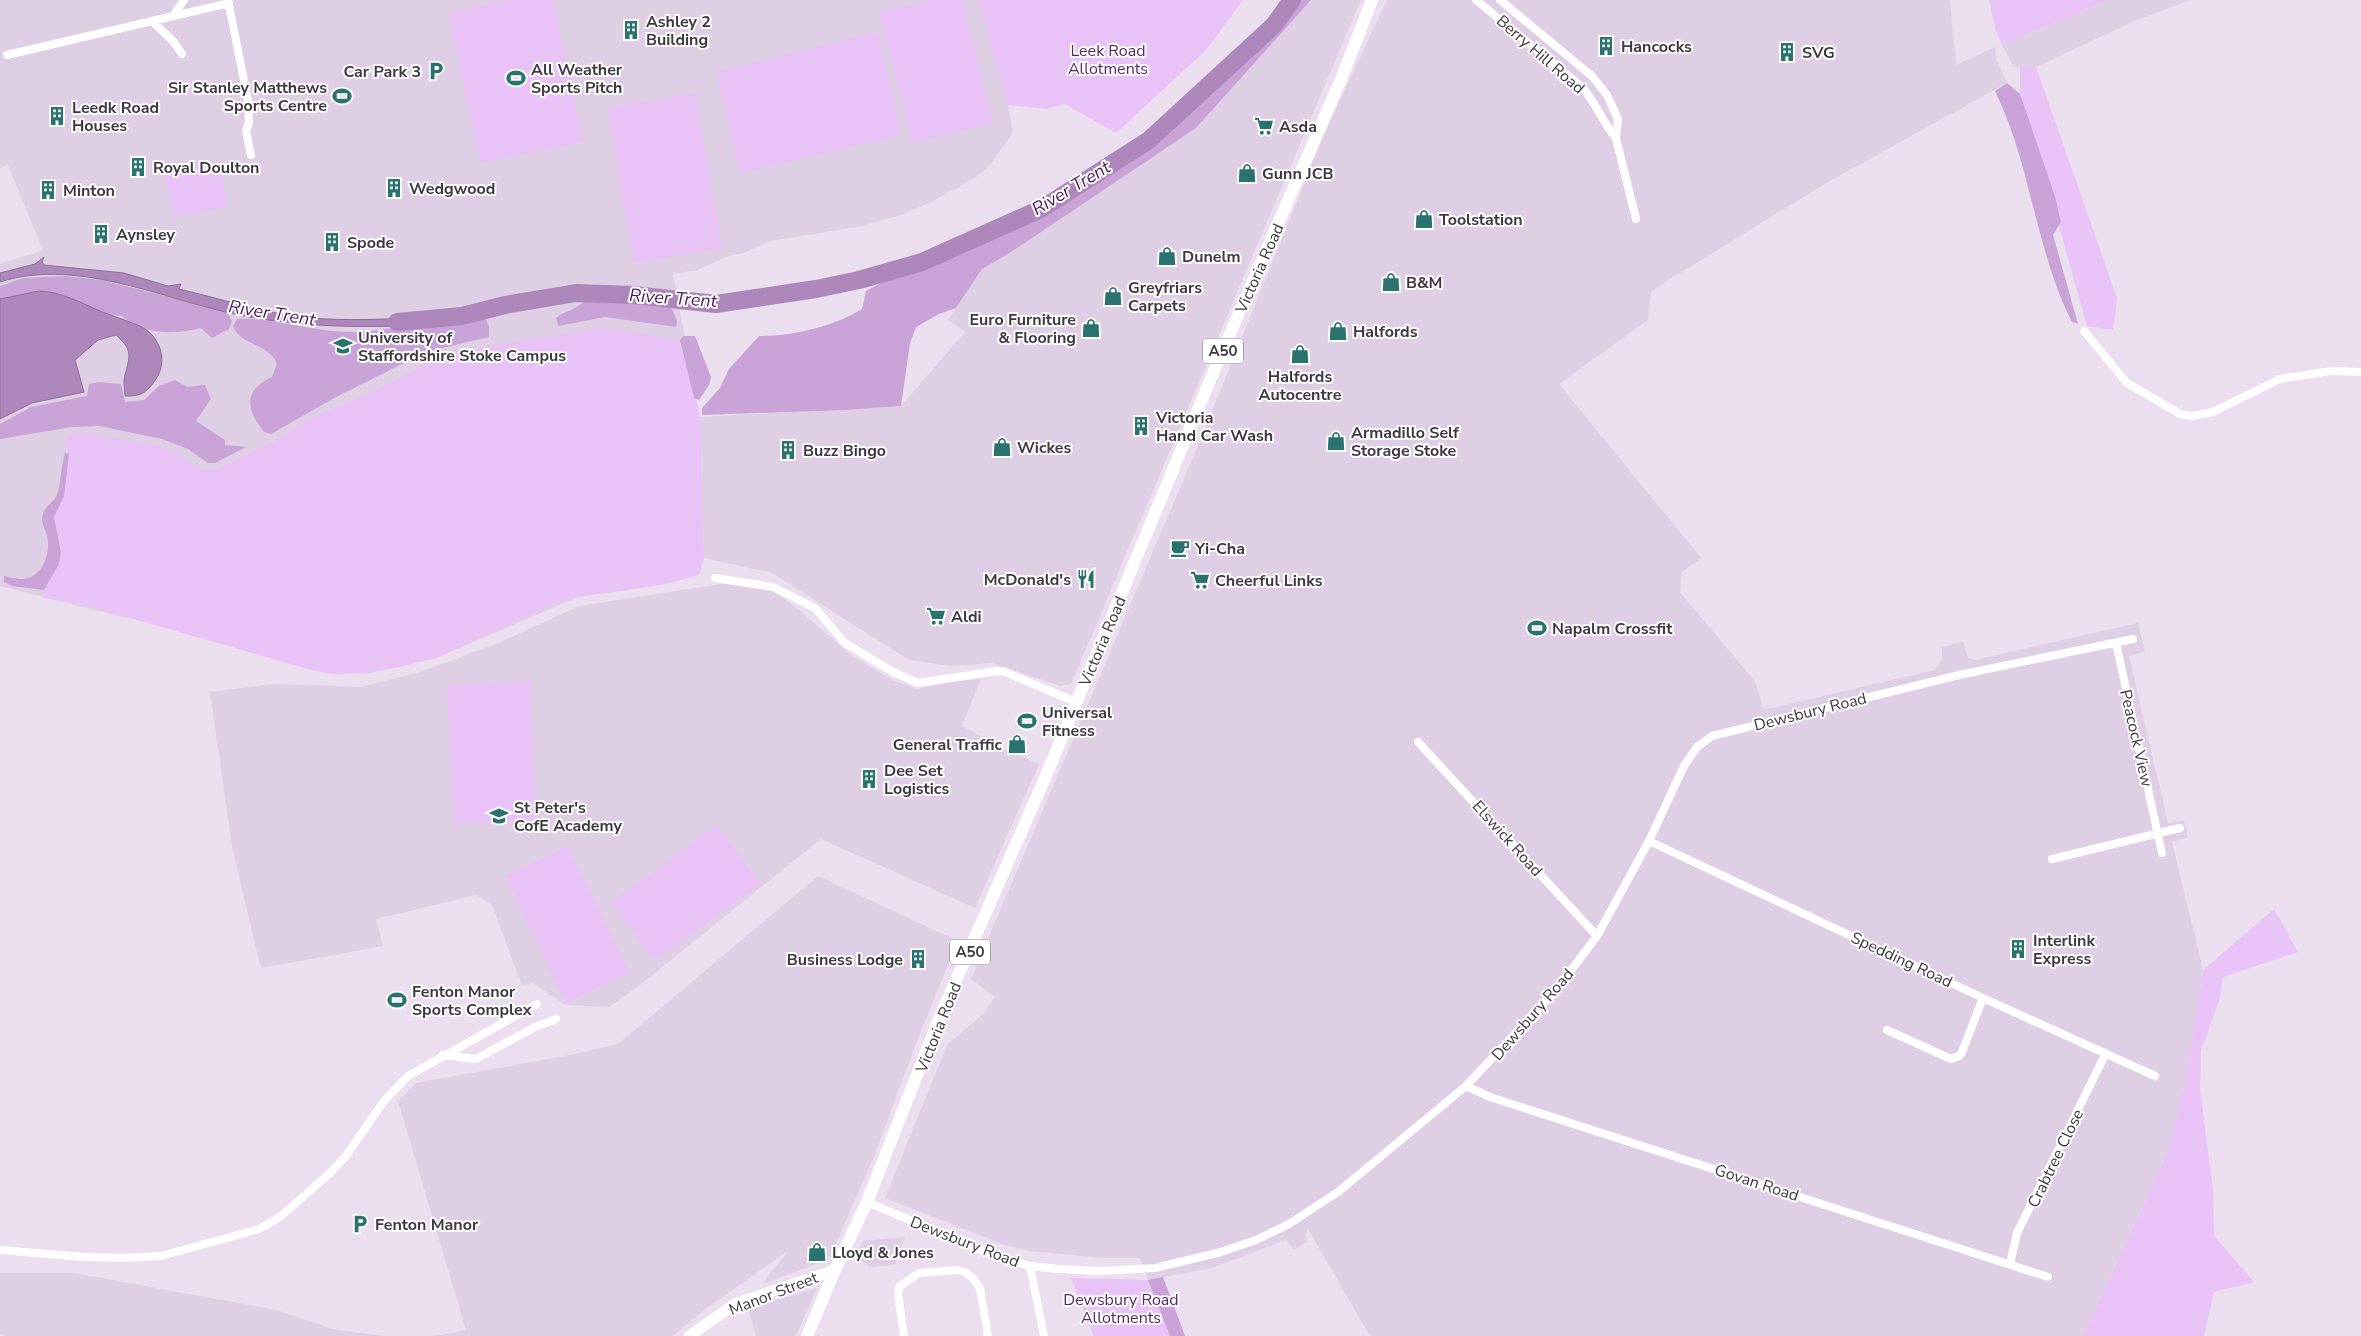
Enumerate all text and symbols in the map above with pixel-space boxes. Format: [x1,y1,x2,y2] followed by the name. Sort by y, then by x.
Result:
[1492,10,1589,99] street label: Berry Hill Road
[646,11,711,51] place label: Ashley 2 Building
[620,19,642,41] building icon: Ashley 2 Building
[1595,35,1617,57] building icon: Hancocks
[1621,36,1692,58] place label: Hancocks
[1068,40,1148,80] park label: Leek Road Allotments
[1776,41,1798,63] building icon: SVG
[1802,42,1835,64] place label: SVG
[531,59,623,99] place label: All Weather Sports Pitch
[425,60,447,82] parking icon: Car Park 3
[343,61,421,83] place label: Car Park 3
[505,67,527,89] sports icon: All Weather Sports Pitch
[168,77,327,117] place label: Sir Stanley Matthews Sports Centre
[331,85,353,107] sports icon: Sir Stanley Matthews Sports Centre
[72,97,159,137] place label: Leedk Road Houses
[46,105,68,127] building icon: Leedk Road Houses
[1253,115,1275,137] supermarket icon: Asda
[1279,116,1317,138] place label: Asda
[1027,155,1115,221] water label: River Trent
[127,156,149,178] building icon: Royal Doulton
[153,157,259,179] place label: Royal Doulton
[1236,162,1258,184] shop icon: Gunn JCB
[1262,163,1334,185] place label: Gunn JCB
[383,177,405,199] building icon: Wedgwood
[409,178,495,200] place label: Wedgwood
[37,179,59,201] building icon: Minton
[63,180,115,202] place label: Minton
[1413,208,1435,230] shop icon: Toolstation
[1439,209,1523,231] place label: Toolstation
[1230,220,1289,318] street label: Victoria Road
[90,223,112,245] building icon: Aynsley
[116,224,176,246] place label: Aynsley
[321,231,343,253] building icon: Spode
[347,232,395,254] place label: Spode
[1156,245,1178,267] shop icon: Dunelm
[1182,246,1241,268] place label: Dunelm
[1380,271,1402,293] shop icon: B&M
[1406,272,1443,294] place label: B&M
[1128,277,1202,317] place label: Greyfriars Carpets
[628,283,718,313] water label: River Trent
[1102,285,1124,307] shop icon: Greyfriars Carpets
[227,294,318,332] water label: River Trent
[970,309,1076,349] place label: Euro Furniture & Flooring
[1080,317,1102,339] shop icon: Euro Furniture & Flooring
[1327,320,1349,342] shop icon: Halfords
[1353,321,1418,343] place label: Halfords
[358,327,566,367] place label: University of Staffordshire Stoke Campus
[332,335,354,357] school or university icon: University of Staffordshire Stoke Campus
[1203,338,1243,364] road number: A50
[1289,343,1311,365] shop icon: Halfords Autocentre
[1259,366,1342,406] place label: Halfords Autocentre
[1155,407,1273,447] place label: Victoria Hand Car Wash
[1130,415,1152,437] building icon: Victoria Hand Car Wash
[1351,422,1460,462] place label: Armadillo Self Storage Stoke
[1325,430,1347,452] shop icon: Armadillo Self Storage Stoke
[991,436,1013,458] shop icon: Wickes
[1017,437,1072,459] place label: Wickes
[777,439,799,461] building icon: Buzz Bingo
[803,440,886,462] place label: Buzz Bingo
[1169,537,1191,559] cafe icon: Yi-Cha
[1194,538,1245,560] place label: Yi-Cha
[1075,568,1097,590] restaurant icon: McDonald's
[984,569,1071,591] place label: McDonald's
[1189,569,1211,591] supermarket icon: Cheerful Links
[1215,570,1323,592] place label: Cheerful Links
[1074,593,1132,691] street label: Victoria Road
[925,605,947,627] supermarket icon: Aldi
[951,606,982,628] place label: Aldi
[1526,617,1548,639] sports icon: Napalm Crossfit
[1552,618,1673,640] place label: Napalm Crossfit
[1752,687,1869,737] street label: Dewsbury Road
[2114,688,2158,789] street label: Peacock View
[1042,702,1112,742] place label: Universal Fitness
[1016,710,1038,732] sports icon: Universal Fitness
[1006,733,1028,755] shop icon: General Traffic
[893,734,1002,756] place label: General Traffic
[884,760,949,800] place label: Dee Set Logistics
[858,768,880,790] building icon: Dee Set Logistics
[1467,796,1547,881] street label: Elswick Road
[514,797,622,837] place label: St Peter's CofE Academy
[488,805,510,827] school or university icon: St Peter's CofE Academy
[1847,927,1956,993] street label: Spedding Road
[2033,930,2095,970] place label: Interlink Express
[2007,938,2029,960] building icon: Interlink Express
[950,940,990,964] road number: A50
[907,948,929,970] building icon: Business Lodge
[787,949,903,971] place label: Business Lodge
[1487,964,1579,1065] street label: Dewsbury Road
[910,979,967,1077] street label: Victoria Road
[412,981,532,1021] place label: Fenton Manor Sports Complex
[386,989,408,1011] sports icon: Fenton Manor Sports Complex
[2023,1106,2089,1211] street label: Crabtree Close
[1712,1159,1802,1207] street label: Govan Road
[907,1211,1022,1273] street label: Dewsbury Road
[349,1213,371,1235] parking icon: Fenton Manor
[375,1214,479,1236] place label: Fenton Manor
[806,1241,828,1263] shop icon: Lloyd & Jones
[832,1242,934,1264] place label: Lloyd & Jones
[726,1267,821,1321] street label: Manor Street
[1063,1289,1179,1329] park label: Dewsbury Road Allotments

